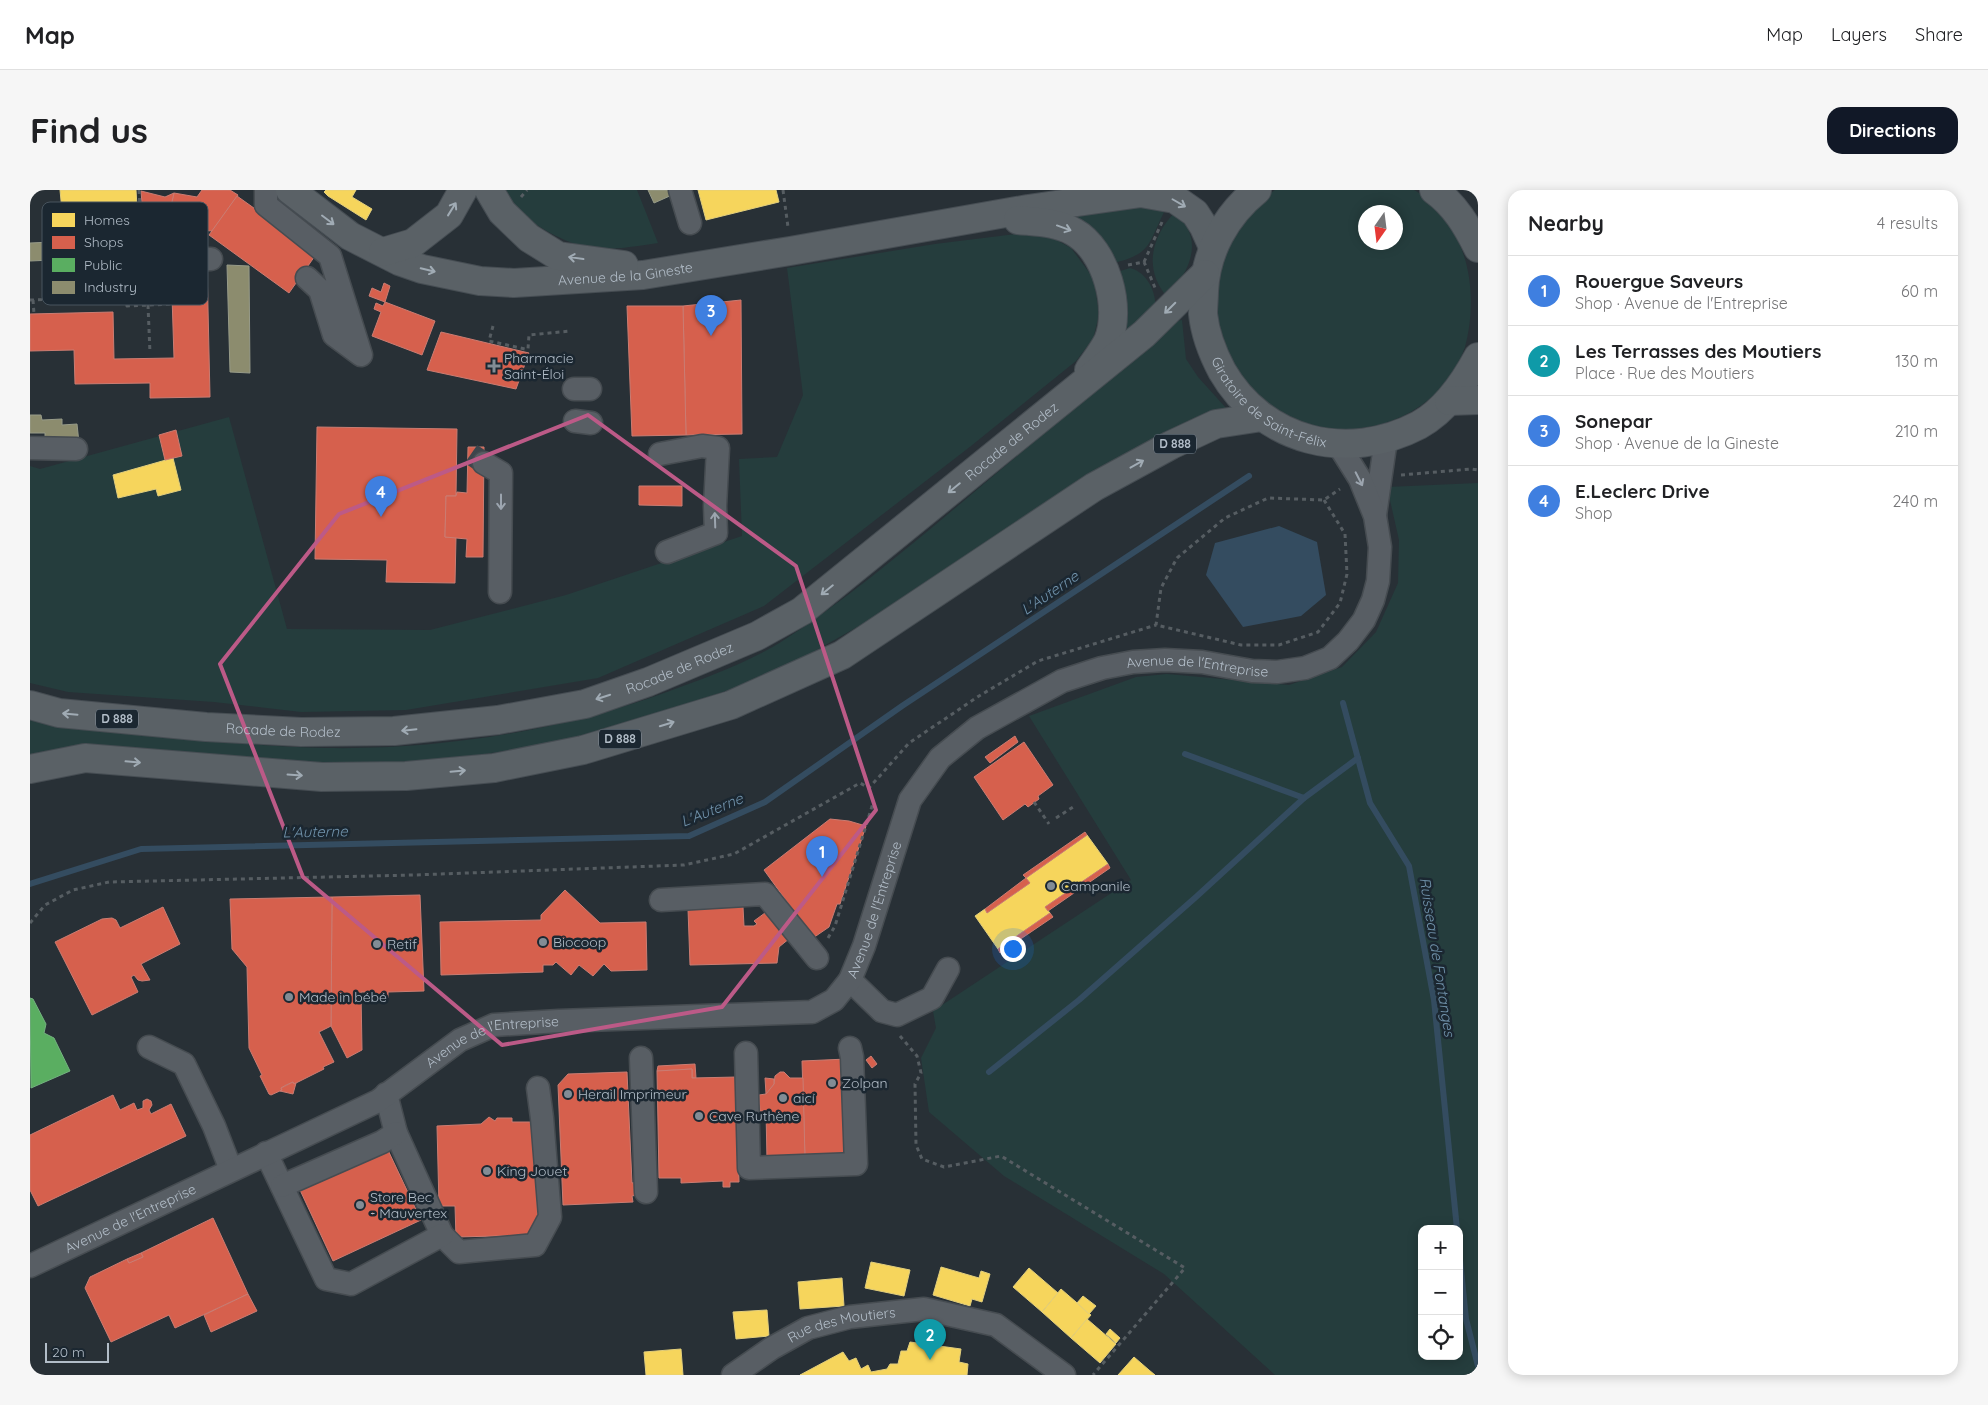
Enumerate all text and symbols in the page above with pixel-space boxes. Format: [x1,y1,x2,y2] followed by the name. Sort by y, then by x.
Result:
[25,20,75,50] text: Map
[1766,23,1803,46] text: Map
[1831,23,1887,46] text: Layers
[1915,23,1963,46] text: Share
[1827,107,1958,154] button: Directions
[30,108,148,152] text: Find us
[1172,198,1187,208] one-way arrow
[42,202,208,305] legend
[448,202,458,216] one-way arrow
[1358,205,1403,250] north arrow
[1528,210,1604,236] text: Nearby
[84,211,130,229] text: Homes
[1877,213,1938,233] text: 4 results
[321,215,335,225] one-way arrow
[1056,224,1072,233] one-way arrow
[84,233,123,251] text: Shops
[568,253,584,263] one-way arrow
[84,256,122,274] text: Public
[557,258,694,289] street label: Avenue de la Gineste
[420,266,436,275] one-way arrow
[1575,269,1743,293] text: Rouergue Saveurs
[84,278,137,296] text: Industry
[1541,281,1547,301] text: 1
[1901,281,1938,301] text: 60 m
[1575,293,1788,313] text: Shop · Avenue de l'Entreprise
[695,295,727,336] pin: 3
[1164,302,1176,314] one-way arrow
[1575,339,1821,363] text: Les Terrasses des Moutiers
[504,349,574,383] place label: Pharmacie Saint-Éloi
[1539,351,1549,371] text: 2
[1895,351,1938,371] text: 130 m
[1207,354,1328,451] street label: Giratoire de Saint-Félix
[488,360,500,372] marker: Pharmacie Saint-Éloi
[1575,363,1754,383] text: Place · Rue des Moutiers
[961,398,1062,484] street label: Rocade de Rodez
[1575,409,1653,433] text: Sonepar
[1540,421,1548,441] text: 3
[1895,421,1938,441] text: 210 m
[1575,433,1779,453] text: Shop · Avenue de la Gineste
[1154,434,1196,454] road number: D 888
[1129,459,1144,469] one-way arrow
[1354,471,1364,486] one-way arrow
[365,476,397,517] pin: 4
[1575,479,1710,503] text: E.Leclerc Drive
[948,483,961,494] one-way arrow
[1539,491,1549,511] text: 4
[1892,491,1938,511] text: 240 m
[496,494,506,510] one-way arrow
[1575,503,1612,523] text: Shop
[711,512,720,528] one-way arrow
[1017,566,1083,619] water label: L'Auterne
[821,584,834,595] one-way arrow
[623,638,736,698] street label: Rocade de Rodez
[1125,651,1269,681] street label: Avenue de l'Entreprise
[596,693,612,703] one-way arrow
[63,709,79,719] one-way arrow
[96,710,138,728] road number: D 888
[225,719,341,741] street label: Rocade de Rodez
[659,719,675,729] one-way arrow
[401,725,417,734] one-way arrow
[599,730,641,748] road number: D 888
[125,757,141,767] one-way arrow
[449,766,465,776] one-way arrow
[287,770,303,780] one-way arrow
[678,788,746,831] water label: L'Auterne
[282,821,348,842] water label: L'Auterne
[806,836,838,877] pin: 1
[843,839,905,981] street label: Avenue de l'Entreprise
[1416,876,1460,1039] water label: Ruisseau de Fontanges
[1061,877,1131,895] place label: Campanile
[1045,880,1057,892] marker: Campanile
[553,933,606,951] place label: Biocoop
[387,935,417,953] place label: Retif
[537,936,549,948] marker: Biocoop
[1000,936,1026,962] your location
[371,938,383,950] marker: Retif
[299,988,387,1006] place label: Made in bébé
[283,991,295,1003] marker: Made in bébé
[422,1012,560,1072] street label: Avenue de l'Entreprise
[842,1074,888,1092] place label: Zolpan
[826,1077,838,1089] marker: Zolpan
[578,1085,688,1103] place label: Herail Imprimeur
[562,1088,574,1100] marker: Herail Imprimeur
[793,1089,815,1107] place label: aicí
[777,1092,789,1104] marker: aicí
[709,1107,799,1125] place label: Cave Ruthène
[693,1110,705,1122] marker: Cave Ruthène
[497,1162,567,1180] place label: King Jouet
[481,1165,493,1177] marker: King Jouet
[62,1180,199,1257] street label: Avenue de l'Entreprise
[370,1188,447,1222] place label: Store Bec - Mauvertex
[354,1199,366,1211] marker: Store Bec - Mauvertex
[1418,1225,1463,1360] map controls
[1418,1225,1463,1270] button: +
[1418,1270,1463,1315] button: −
[784,1303,896,1347] street label: Rue des Moutiers
[1418,1315,1463,1360] button: locate
[914,1319,946,1360] pin: 2
[45,1340,109,1363] scale bar
[52,1343,85,1361] text: 20 m

